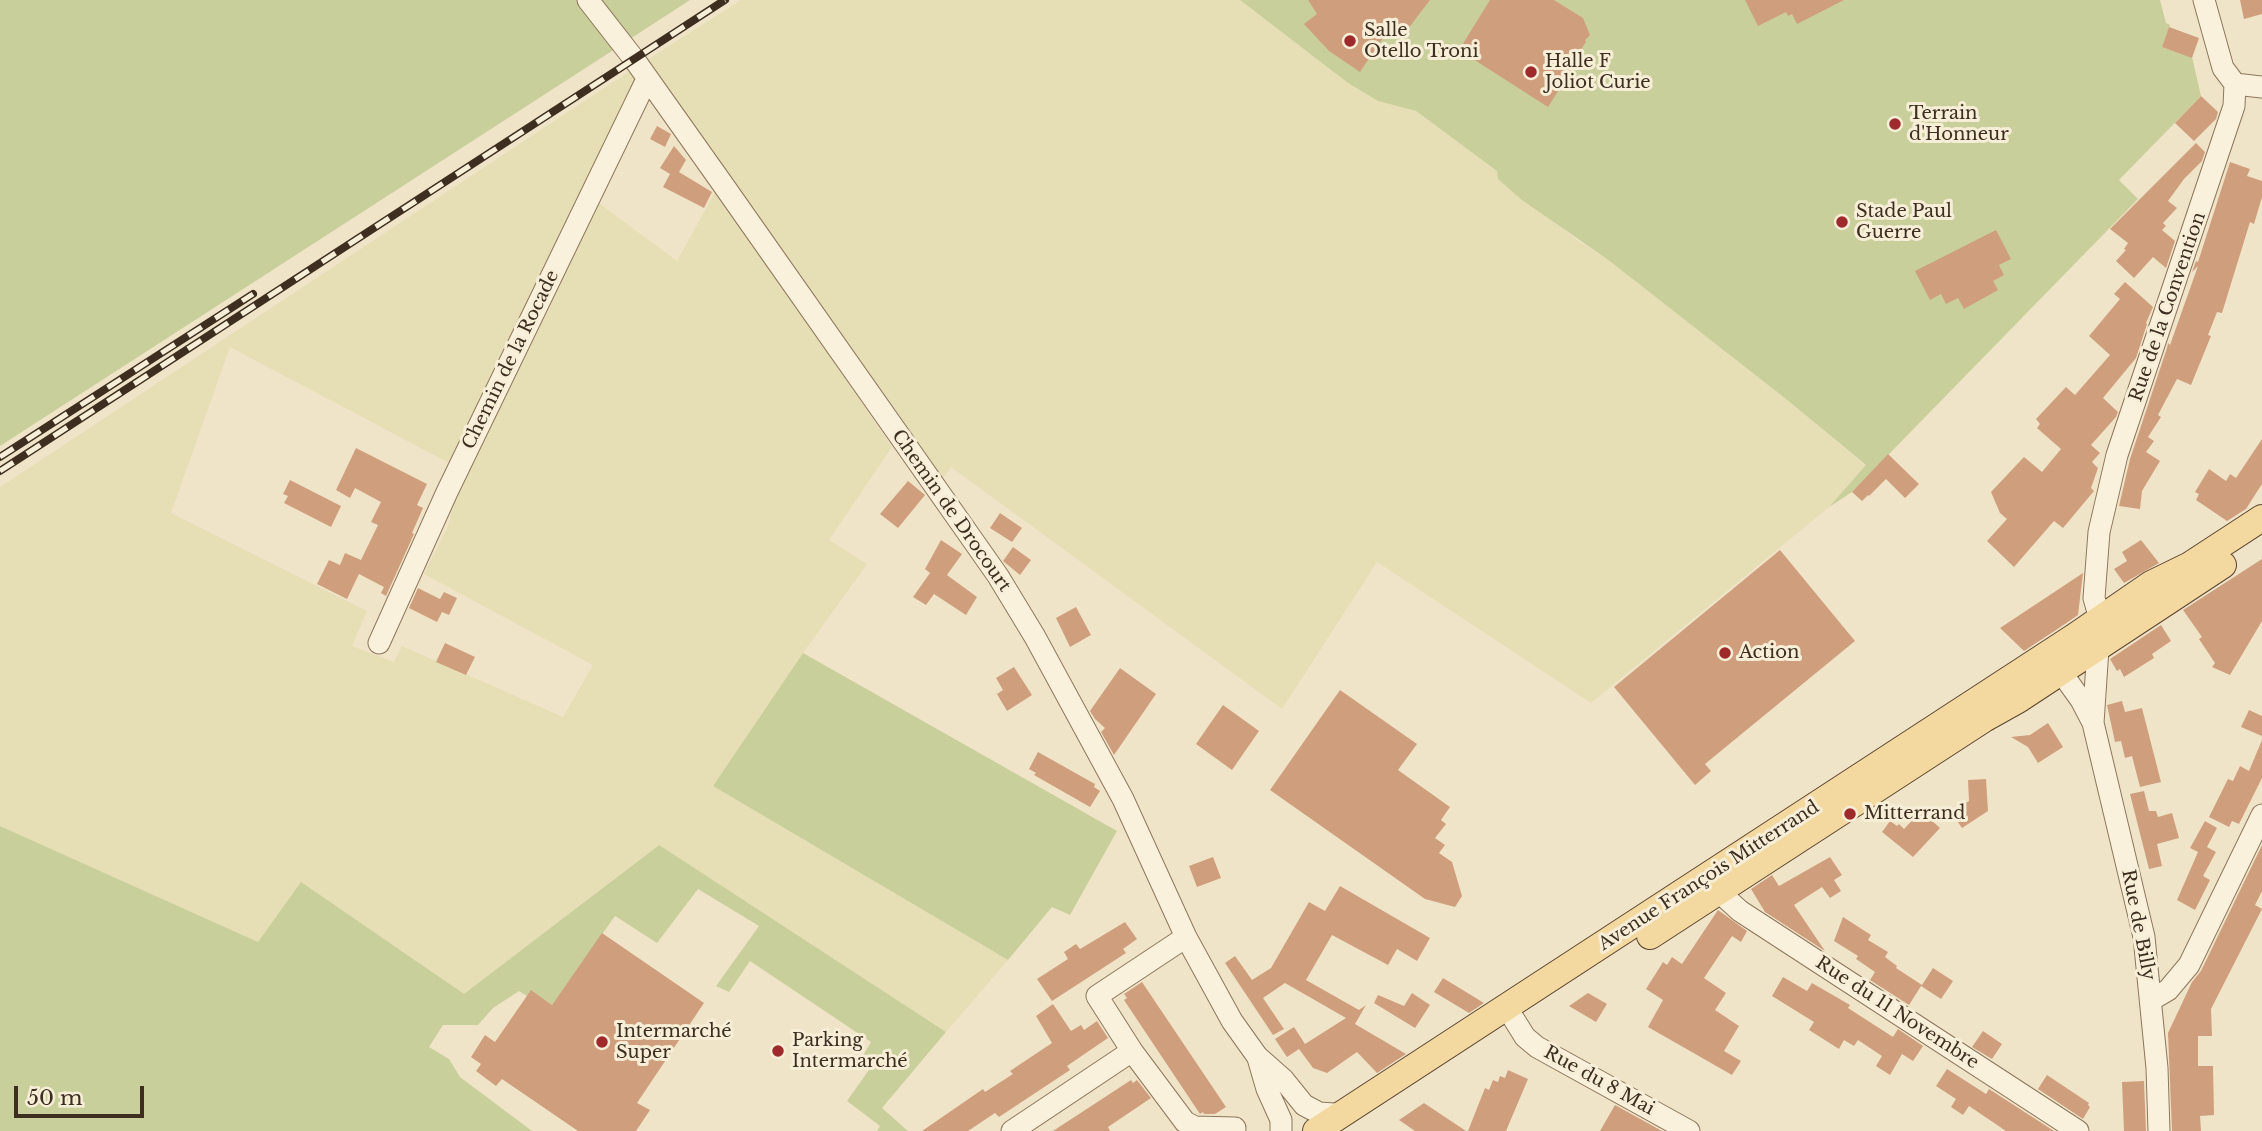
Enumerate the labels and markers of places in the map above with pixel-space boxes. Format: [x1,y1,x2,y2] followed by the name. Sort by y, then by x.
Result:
[1364,20,1479,62] place label: Salle Otello Troni
[1342,33,1358,49] marker: Salle Otello Troni
[1545,51,1651,94] place label: Halle F Joliot Curie
[1523,64,1539,80] marker: Halle F Joliot Curie
[1909,103,2009,146] place label: Terrain d'Honneur
[1887,116,1903,132] marker: Terrain d'Honneur
[1856,201,1952,244] place label: Stade Paul Guerre
[1834,214,1850,230] marker: Stade Paul Guerre
[1739,642,1799,664] place label: Action
[1717,645,1733,661] marker: Action
[1864,803,1965,825] place label: Mitterrand
[1842,806,1858,822] marker: Mitterrand
[616,1021,732,1064] place label: Intermarché Super
[792,1030,908,1072] place label: Parking Intermarché
[594,1034,610,1050] marker: Intermarché Super
[770,1043,786,1059] marker: Parking Intermarché

